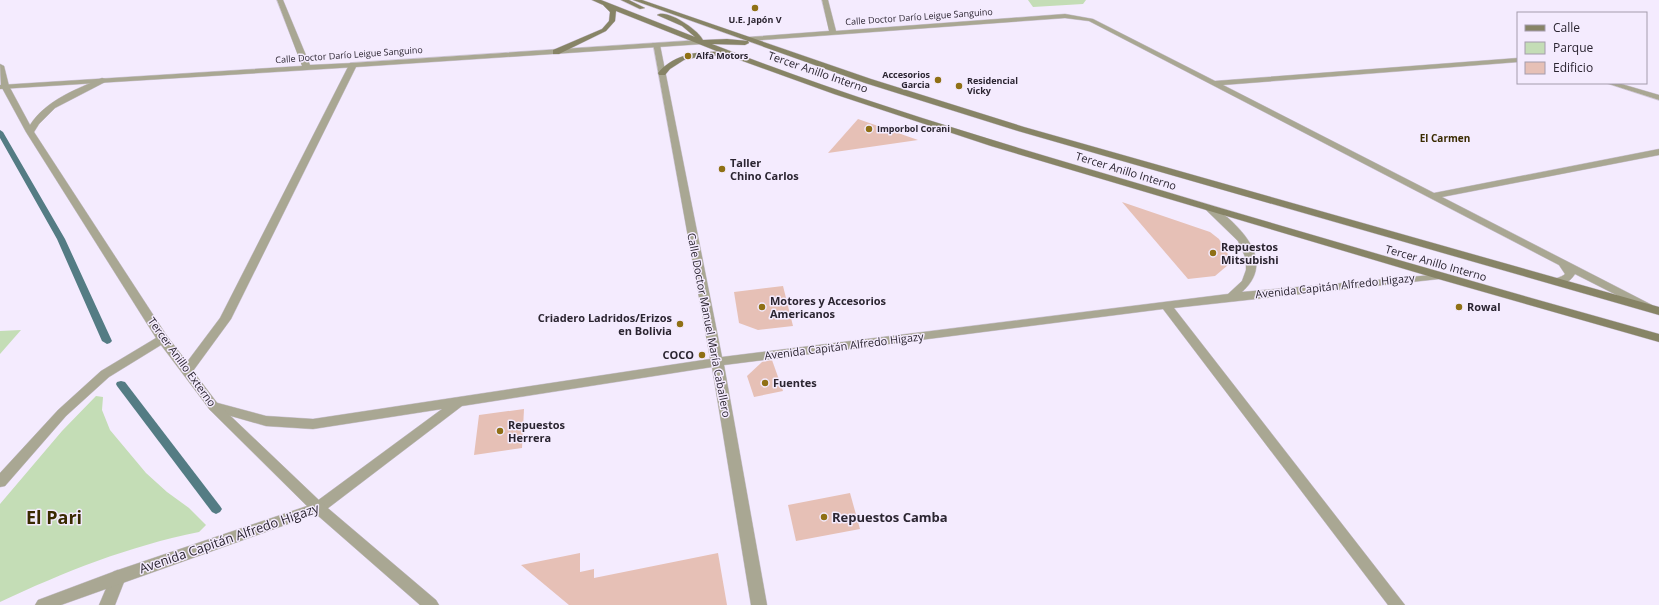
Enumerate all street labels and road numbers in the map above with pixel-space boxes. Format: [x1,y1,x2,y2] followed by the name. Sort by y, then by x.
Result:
[845,5,993,28] street label: Calle Doctor Darío Leigue Sanguino
[275,43,423,66] street label: Calle Doctor Darío Leigue Sanguino
[766,47,871,96] street label: Tercer Anillo Interno
[1074,148,1179,193] street label: Tercer Anillo Interno
[684,231,735,419] street label: Calle Doctor Manuel María Caballero
[1384,241,1489,284] street label: Tercer Anillo Interno
[1255,270,1416,301] street label: Avenida Capitán Alfredo Higazy
[145,314,220,410] street label: Tercer Anillo Externo
[764,328,925,363] street label: Avenida Capitán Alfredo Higazy
[137,499,322,577] street label: Avenida Capitán Alfredo Higazy

